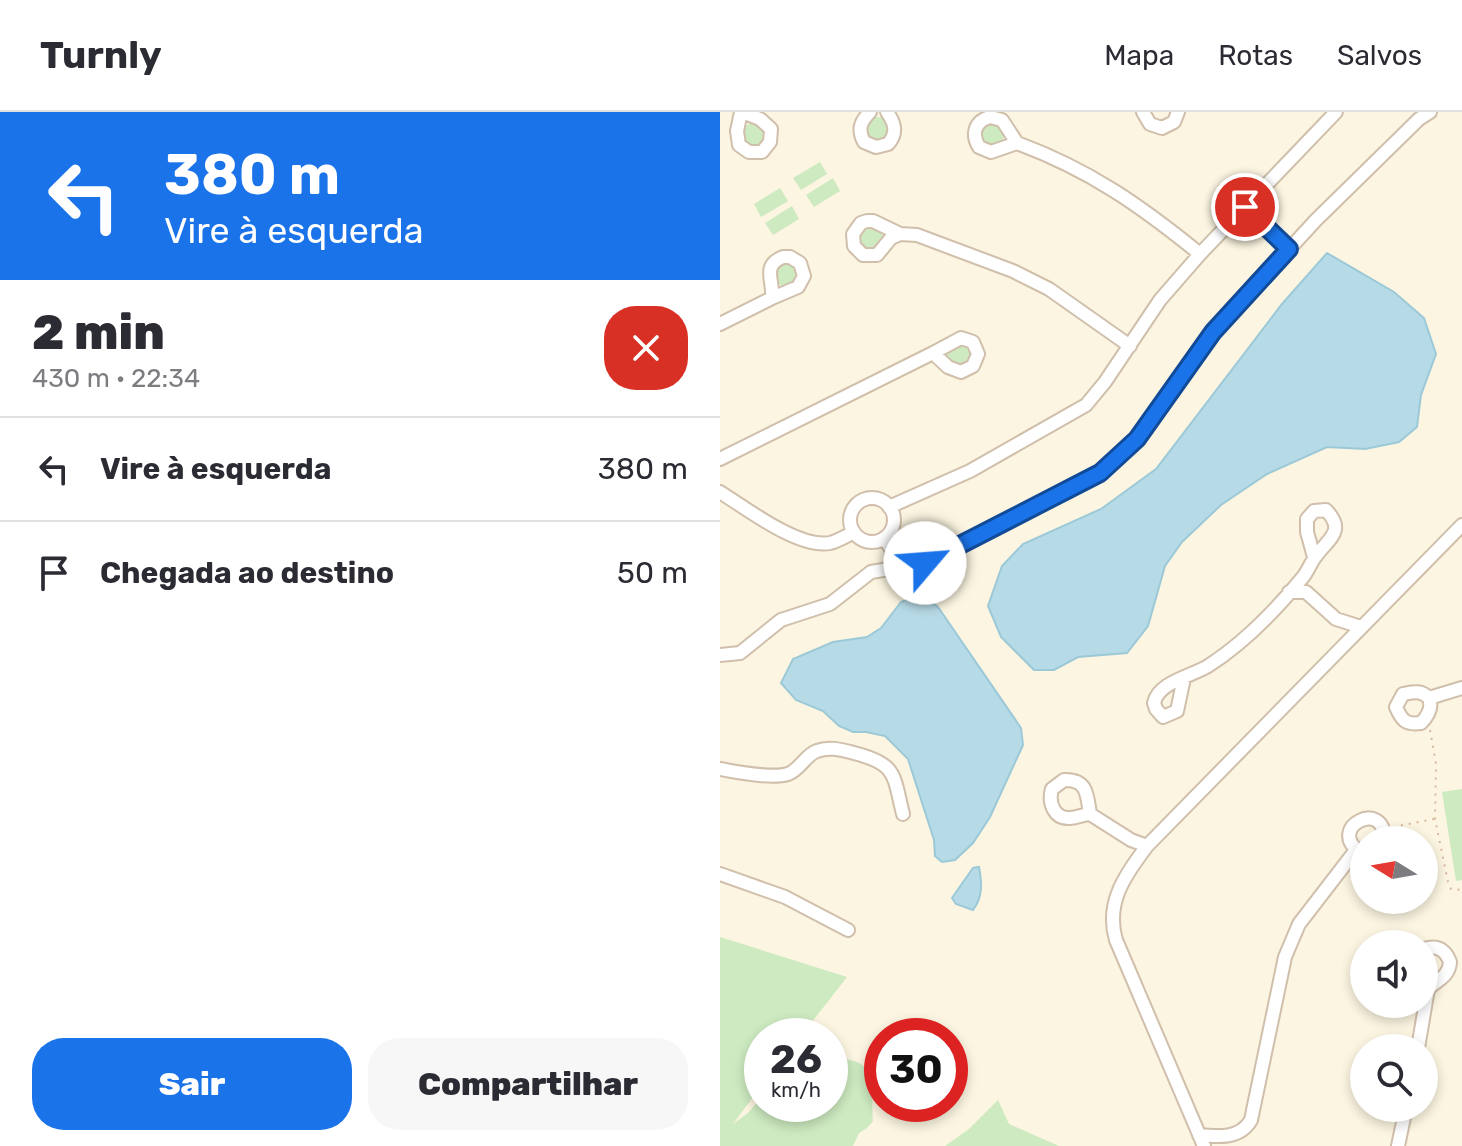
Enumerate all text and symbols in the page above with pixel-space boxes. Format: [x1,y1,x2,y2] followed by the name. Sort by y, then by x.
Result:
[40,32,162,78] text: Turnly
[1104,39,1174,72] text: Mapa
[1218,39,1293,72] text: Rotas
[1337,39,1422,72] text: Salvos
[164,142,340,208] text: 380 m
[32,144,136,248] icon: left
[1211,173,1279,241] pin
[1223,185,1267,229] icon: arrive
[164,209,424,252] text: Vire à esquerda
[32,304,165,361] text: 2 min
[604,306,688,390] button: close
[32,363,200,394] text: 430 m · 22:34
[32,447,76,491] icon: left
[100,451,331,487] text: Vire à esquerda
[598,451,688,487] text: 380 m
[883,521,967,605] position arrow
[32,551,76,595] icon: arrive
[100,555,394,591] text: Chegada ao destino
[617,555,688,591] text: 50 m
[1350,826,1438,914] north arrow
[1350,826,1438,1122] map controls
[1350,930,1438,1018] button: sound
[864,1018,968,1122] speed limit sign: 30
[1350,1034,1438,1122] button: search
[770,1036,822,1083] text: 26
[32,1038,352,1130] button: Sair
[368,1038,688,1130] button: Compartilhar
[771,1078,821,1102] text: km/h

